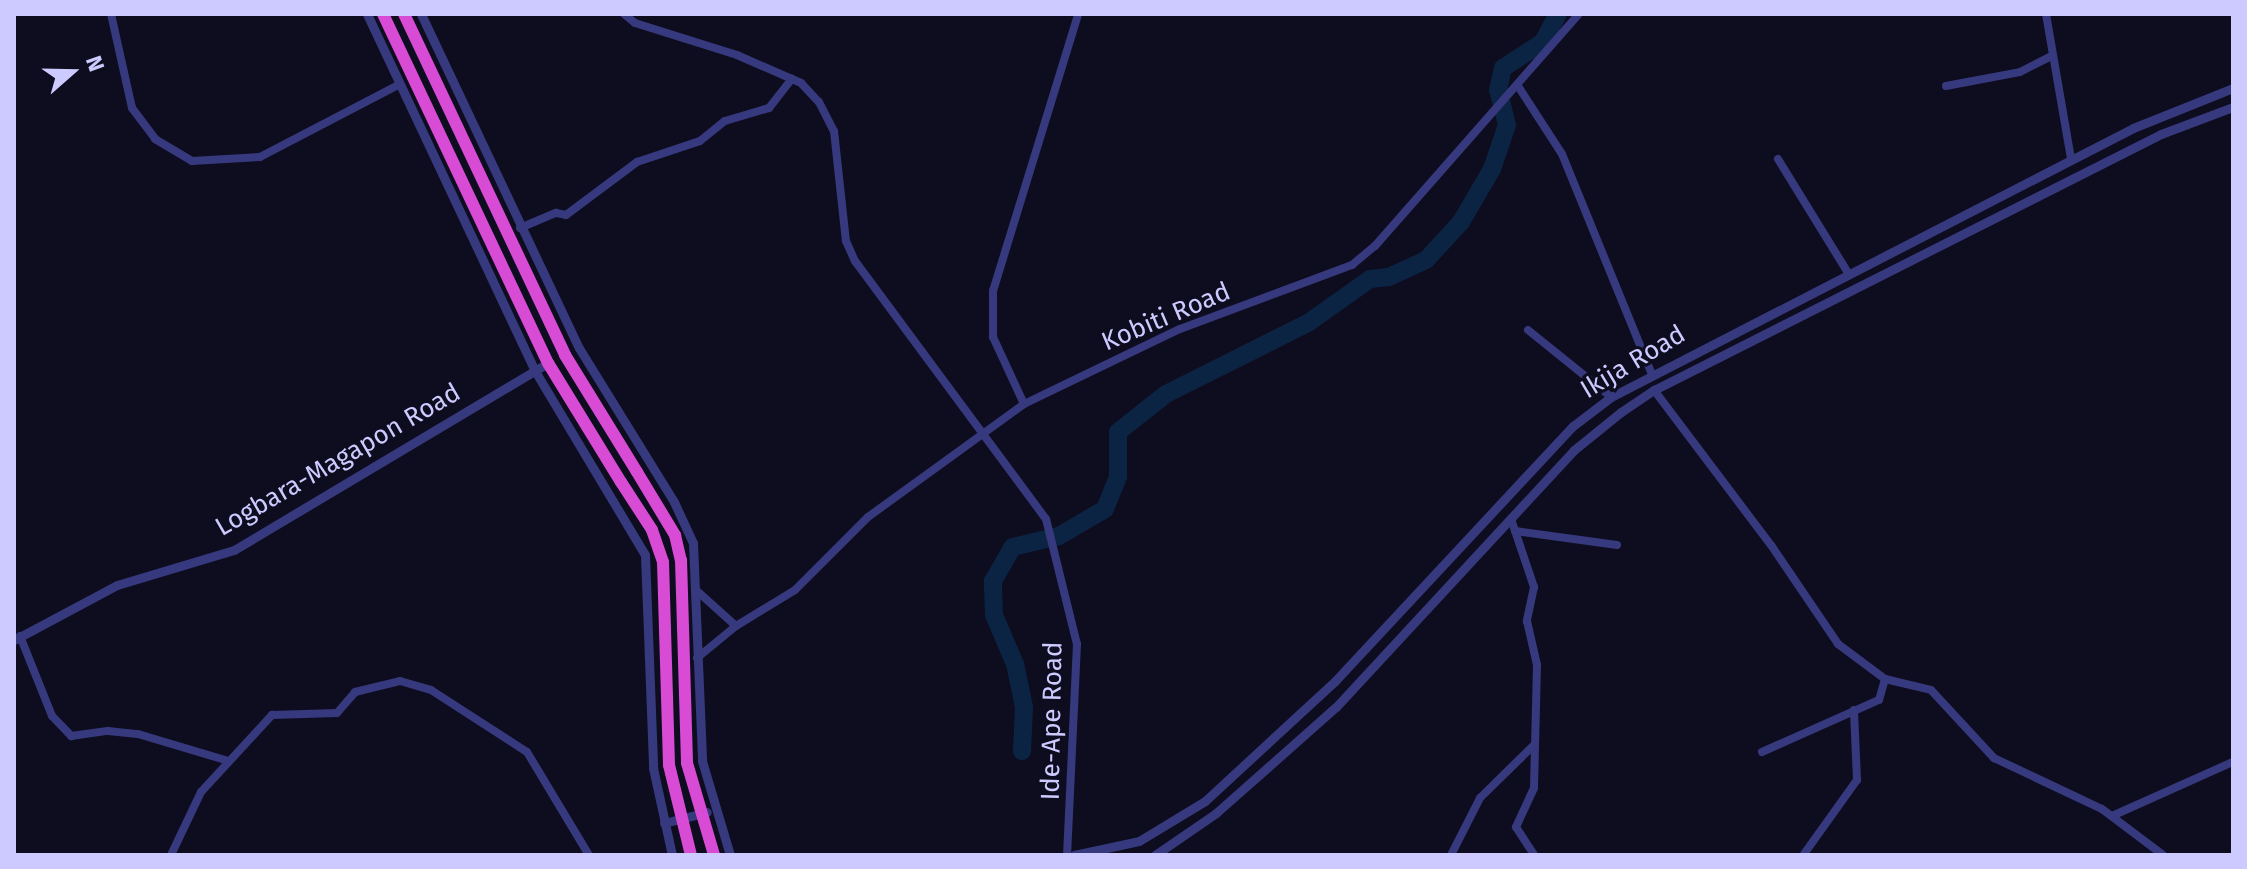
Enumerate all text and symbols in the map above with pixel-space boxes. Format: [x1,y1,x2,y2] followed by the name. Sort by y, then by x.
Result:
[32,32,112,112] north arrow
[80,52,110,75] text: N
[1097,276,1235,358] street label: Kobiti Road
[1575,319,1691,405] street label: Ikija Road
[210,377,466,543] street label: Logbara-Magapon Road
[1035,641,1069,801] street label: Ide-Ape Road

